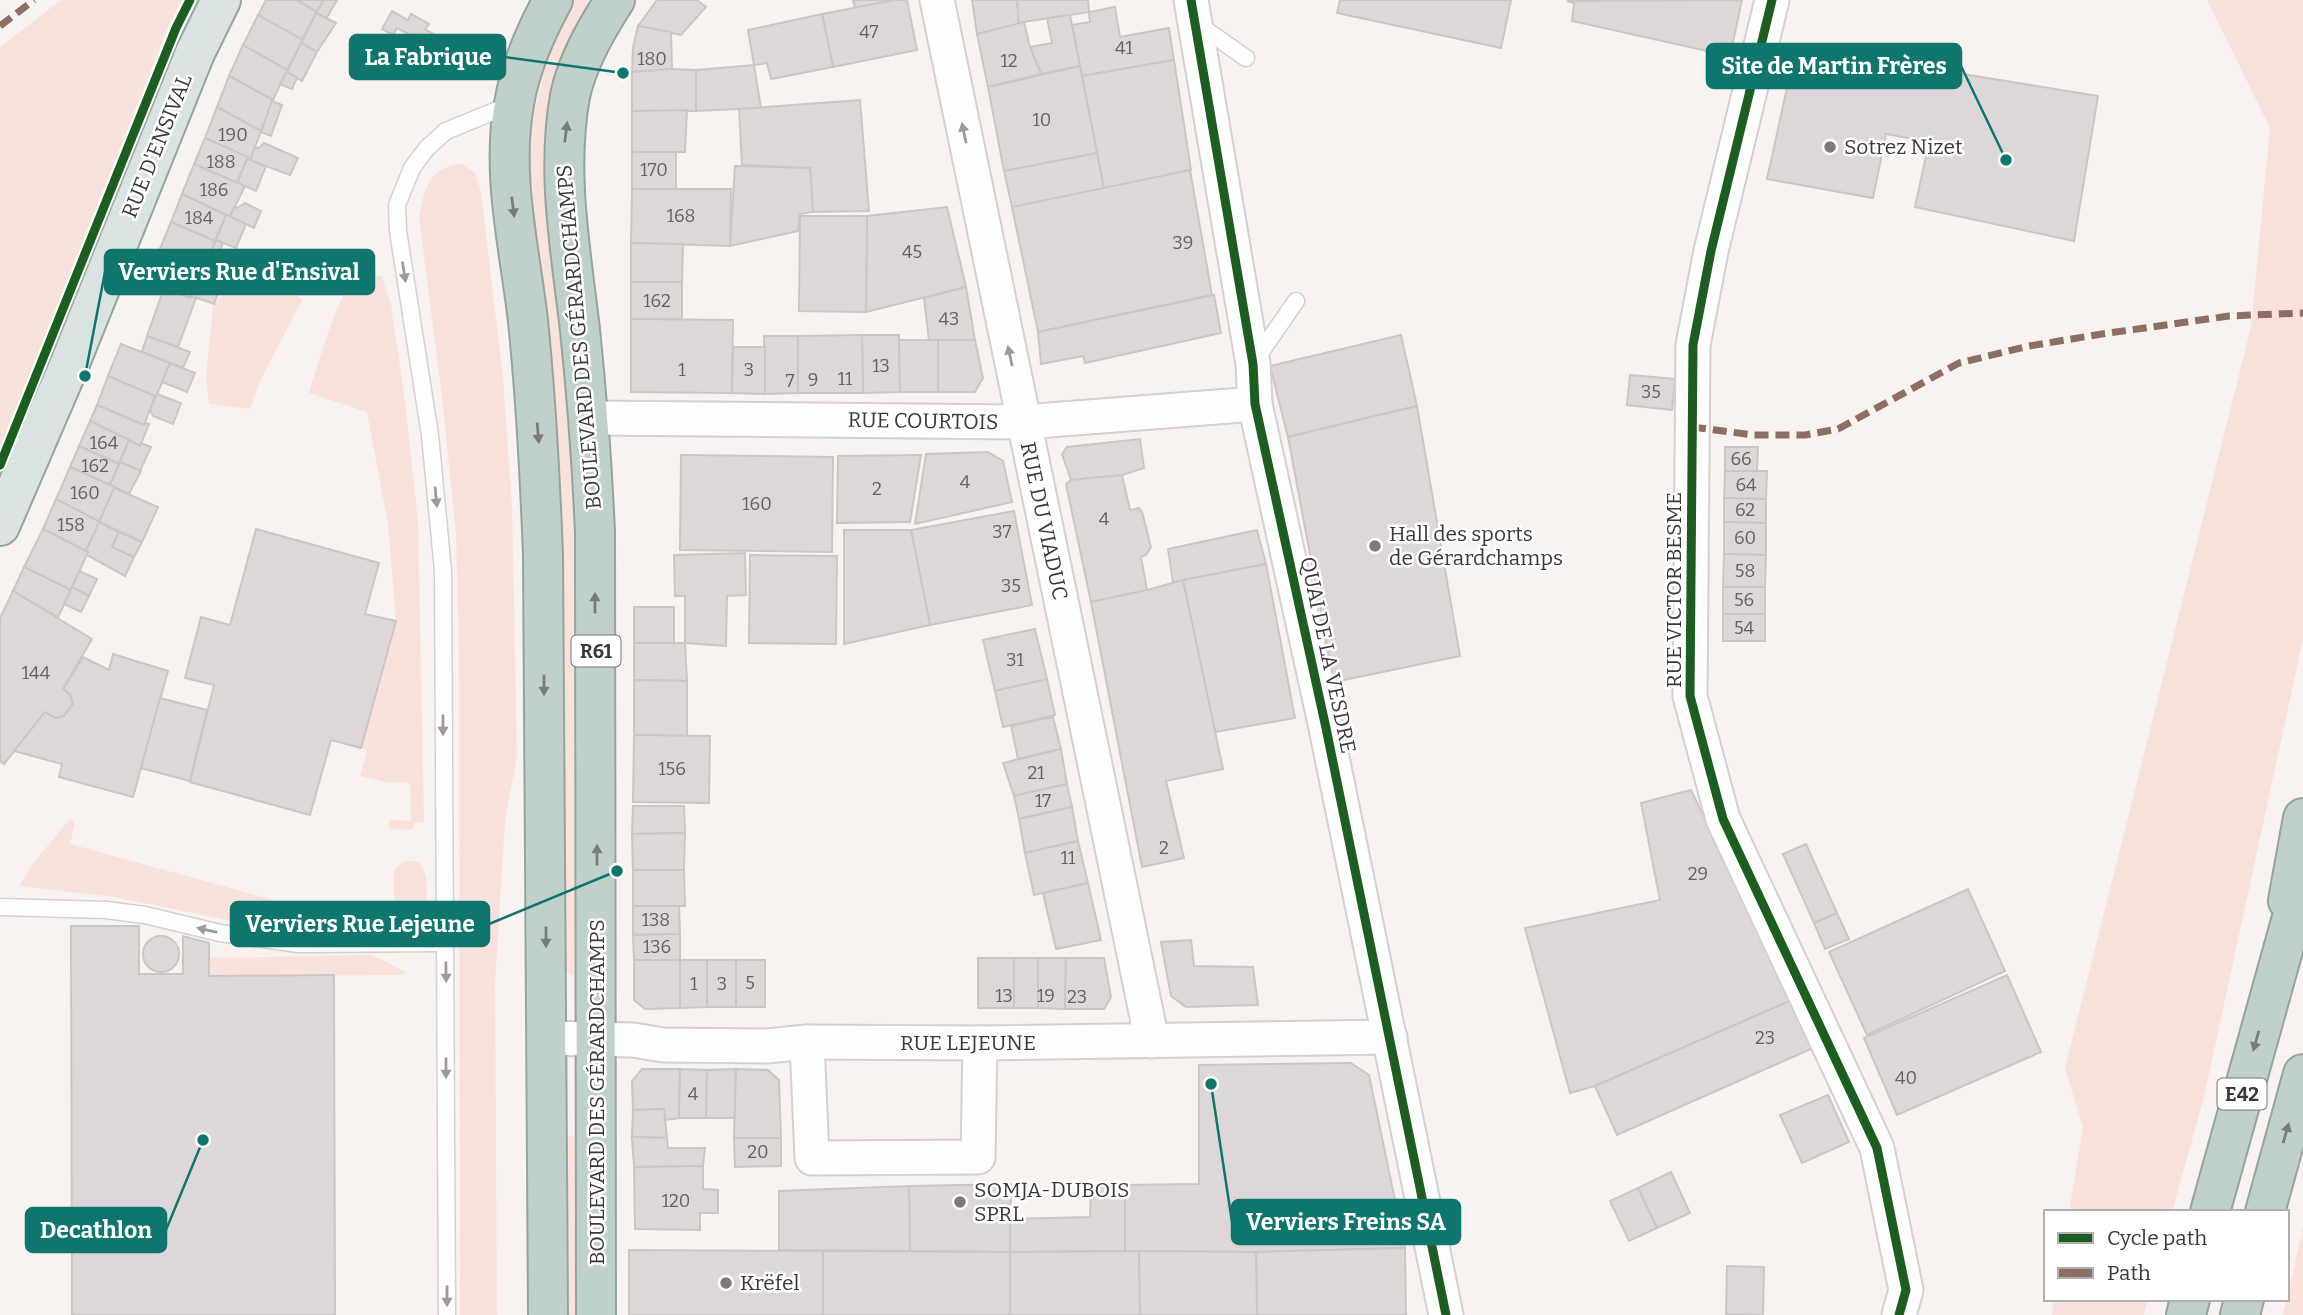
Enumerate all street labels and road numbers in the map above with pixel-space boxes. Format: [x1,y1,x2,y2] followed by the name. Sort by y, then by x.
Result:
[116,70,198,222] street label: RUE D'ENSIVAL
[551,164,607,510] street label: BOULEVARD DES GÉRARDCHAMPS
[847,407,999,435] street label: RUE COURTOIS
[1015,440,1073,602] street label: RUE DU VIADUC
[1661,492,1687,688] street label: RUE VICTOR BESME
[1294,554,1362,756] street label: QUAI DE LA VESDRE
[572,636,620,666] road number: R61
[584,919,610,1265] street label: BOULEVARD DES GÉRARDCHAMPS
[900,1030,1036,1056] street label: RUE LEJEUNE
[2218,1078,2266,1110] road number: E42

